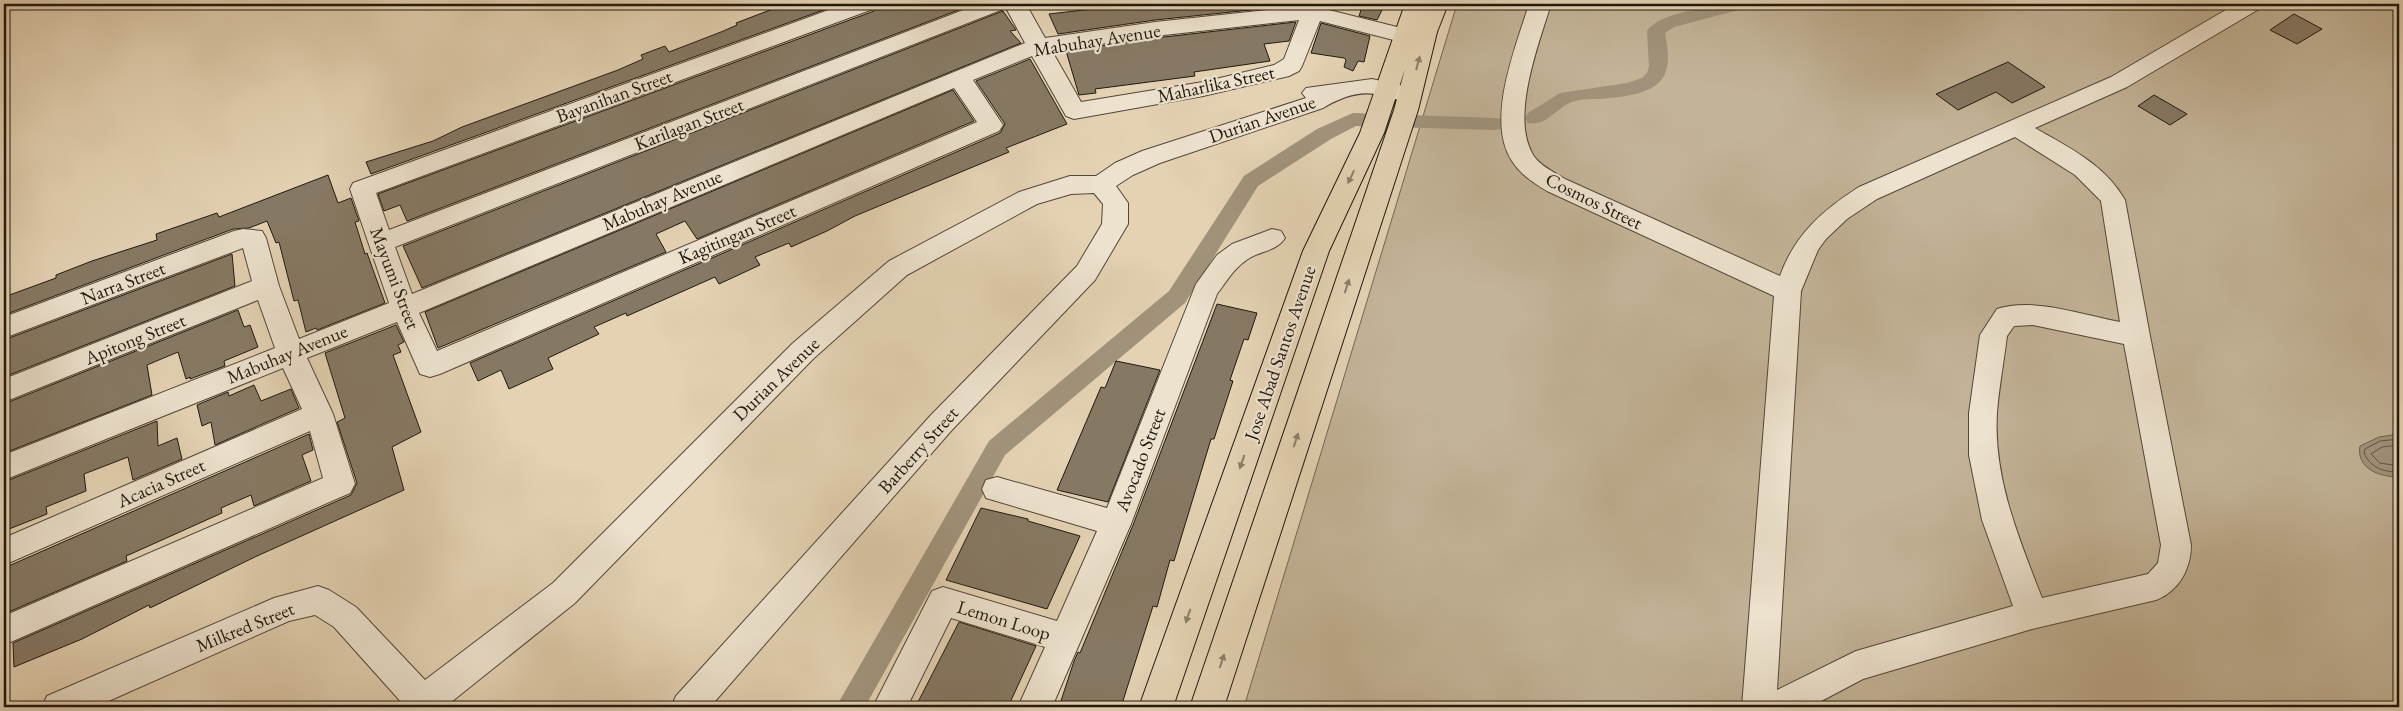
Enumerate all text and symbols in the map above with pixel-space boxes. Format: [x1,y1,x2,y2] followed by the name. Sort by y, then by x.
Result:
[1032,18,1162,62] street label: Mabuhay Avenue
[1414,56,1422,71] one-way arrow
[1155,59,1277,109] street label: Maharlika Street
[552,63,676,129] street label: Bayanihan Street
[1205,89,1319,149] street label: Durian Avenue
[631,92,747,156] street label: Karilagan Street
[598,163,726,237] street label: Mabuhay Avenue
[1541,167,1647,235] street label: Cosmos Street
[1347,170,1355,184] one-way arrow
[674,198,800,270] street label: Kagitingan Street
[364,223,426,333] street label: Mayumi Street
[77,255,169,311] street label: Narra Street
[1238,262,1322,445] street label: Jose Abad Santos Avenue
[1344,279,1351,294] one-way arrow
[80,307,189,371] street label: Apitong Street
[223,318,351,390] street label: Mabuhay Avenue
[727,331,825,427] street label: Durian Avenue
[872,401,964,499] street label: Barberry Street
[1108,405,1171,516] street label: Avocado Street
[1292,433,1300,448] one-way arrow
[112,453,209,514] street label: Acacia Street
[1238,455,1245,470] one-way arrow
[954,594,1054,646] street label: Lemon Loop
[192,596,298,658] street label: Milkred Street
[1184,608,1191,623] one-way arrow
[1218,653,1226,668] one-way arrow

